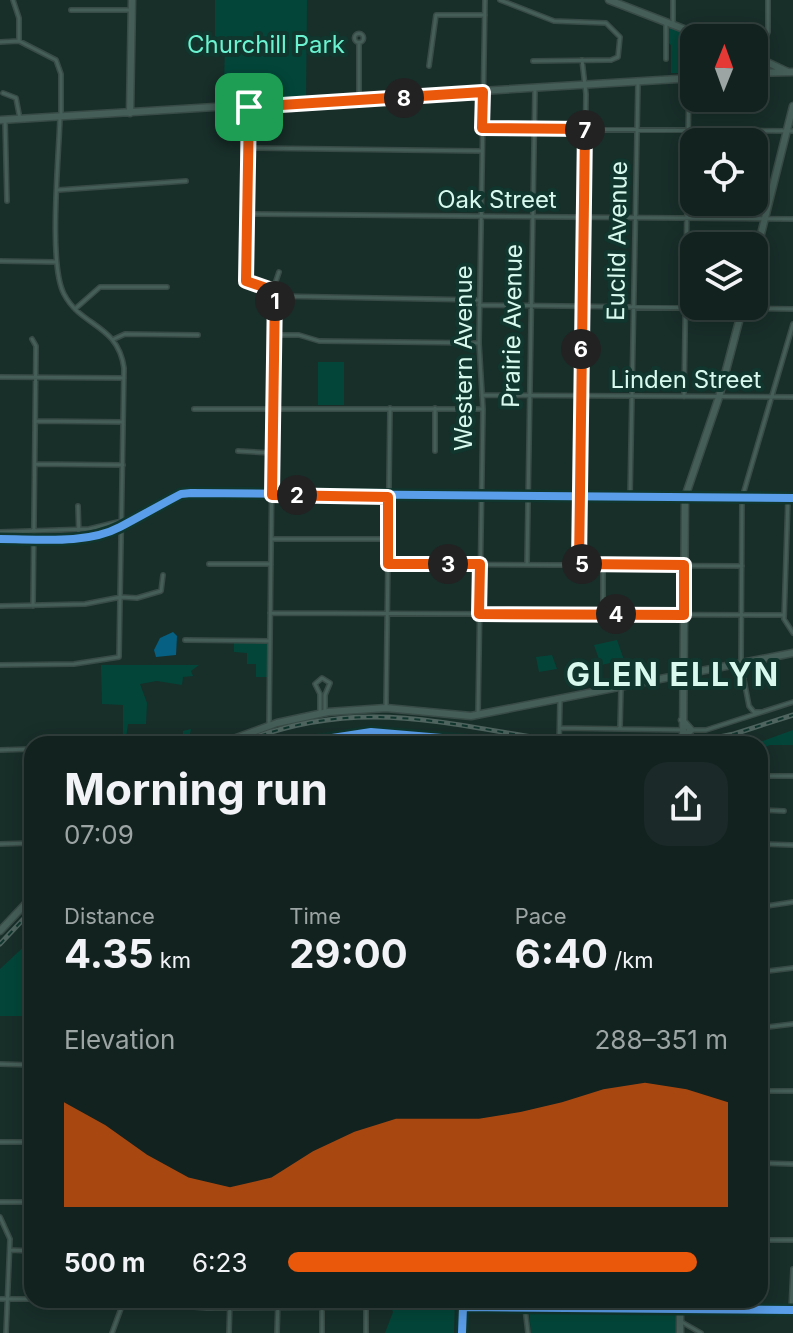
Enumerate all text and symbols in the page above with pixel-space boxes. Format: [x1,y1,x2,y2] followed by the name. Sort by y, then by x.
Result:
[680,24,768,112] north arrow
[680,24,768,320] map controls
[187,30,345,59] park label: Churchill Park
[215,73,283,141] pin
[384,78,424,118] pin: 8
[227,85,271,129] icon: arrive
[397,85,411,111] text: 8
[565,110,605,150] pin: 7
[579,117,591,143] text: 7
[680,128,768,216] button: locate
[601,161,633,321] street label: Euclid Avenue
[437,185,557,214] street label: Oak Street
[680,232,768,320] button: layers
[496,244,528,408] street label: Prairie Avenue
[449,265,478,451] street label: Western Avenue
[255,281,295,321] pin: 1
[270,288,280,314] text: 1
[561,329,601,369] pin: 6
[574,336,588,362] text: 6
[611,365,762,394] street label: Linden Street
[277,475,317,515] pin: 2
[290,482,304,508] text: 2
[428,544,468,584] pin: 3
[562,544,602,584] pin: 5
[441,551,455,577] text: 3
[575,551,589,577] text: 5
[596,594,636,634] pin: 4
[609,601,623,627] text: 4
[566,655,780,694] district label: GLEN ELLYN
[64,762,328,816] text: Morning run
[644,762,728,846] button: share
[64,819,134,850] text: 07:09
[64,903,155,929] text: Distance
[289,903,341,929] text: Time
[515,903,566,929] text: Pace
[64,929,154,978] text: 4.35
[289,929,408,978] text: 29:00
[515,929,608,978] text: 6:40
[154,947,191,973] text: km
[608,947,653,973] text: /km
[64,1024,175,1055] text: Elevation
[594,1024,728,1055] text: 288–351 m
[64,1247,146,1278] text: 500 m
[192,1247,248,1278] text: 6:23

